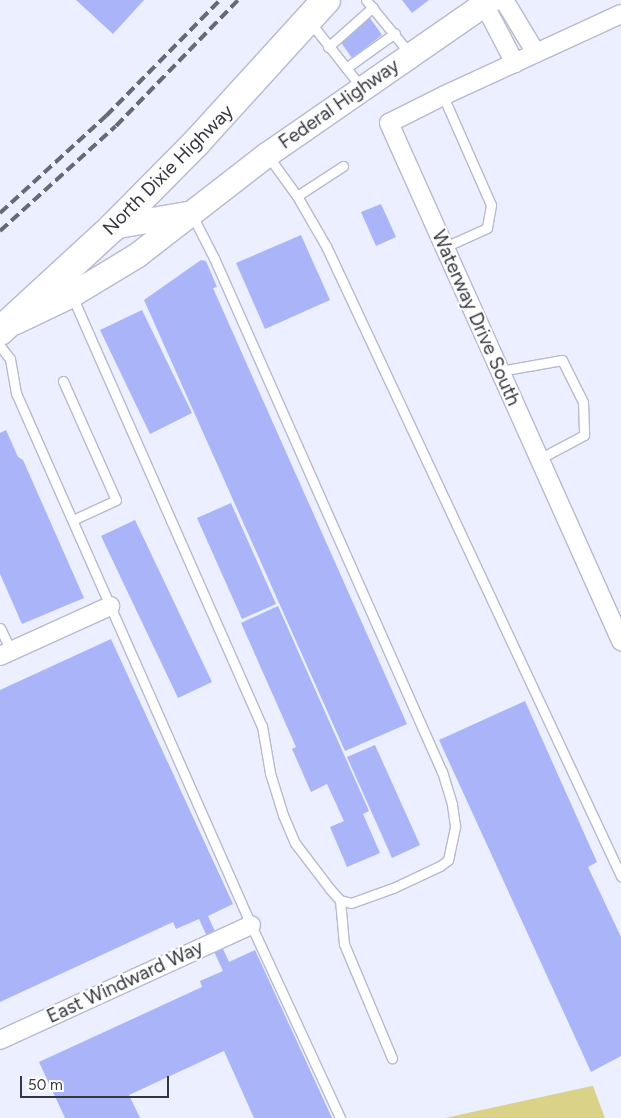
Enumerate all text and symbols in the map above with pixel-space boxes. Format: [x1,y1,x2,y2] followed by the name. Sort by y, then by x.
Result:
[274,54,404,154] street label: Federal Highway
[98,100,238,240] street label: North Dixie Highway
[427,227,525,409] street label: Waterway Drive South
[43,936,207,1028] street label: East Windward Way
[22,1066,171,1098] scale bar
[28,1076,63,1094] text: 50 m

